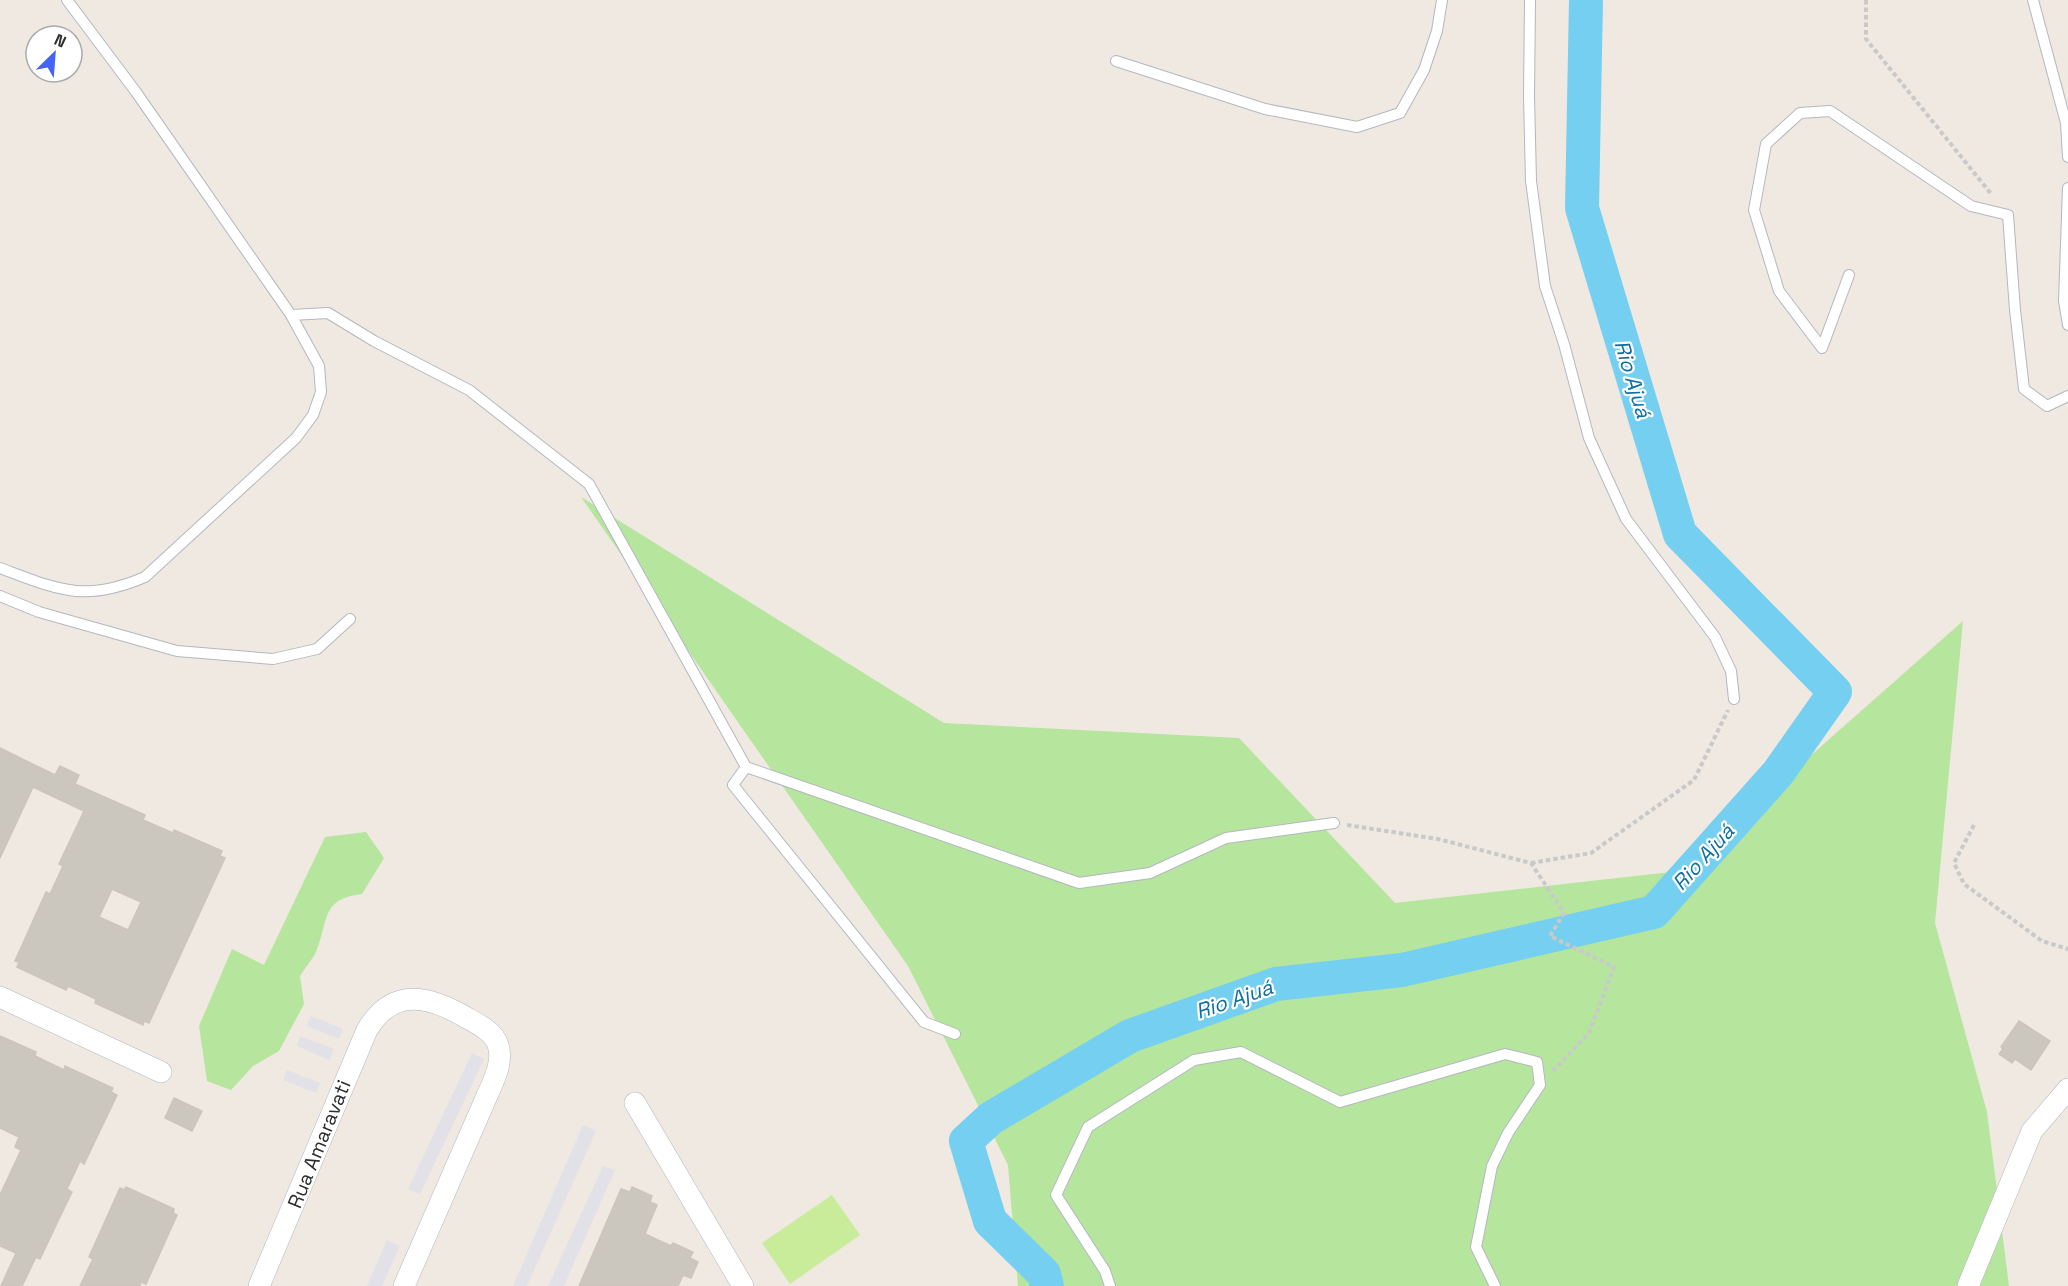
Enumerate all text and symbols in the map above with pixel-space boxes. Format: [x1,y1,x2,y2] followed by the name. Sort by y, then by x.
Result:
[24,24,84,84] north arrow
[51,29,69,53] text: N
[1608,337,1658,422] water label: Rio Ajuá
[1666,818,1740,896] water label: Rio Ajuá
[1192,973,1277,1025] water label: Rio Ajuá
[281,1076,357,1212] street label: Rua Amaravati

